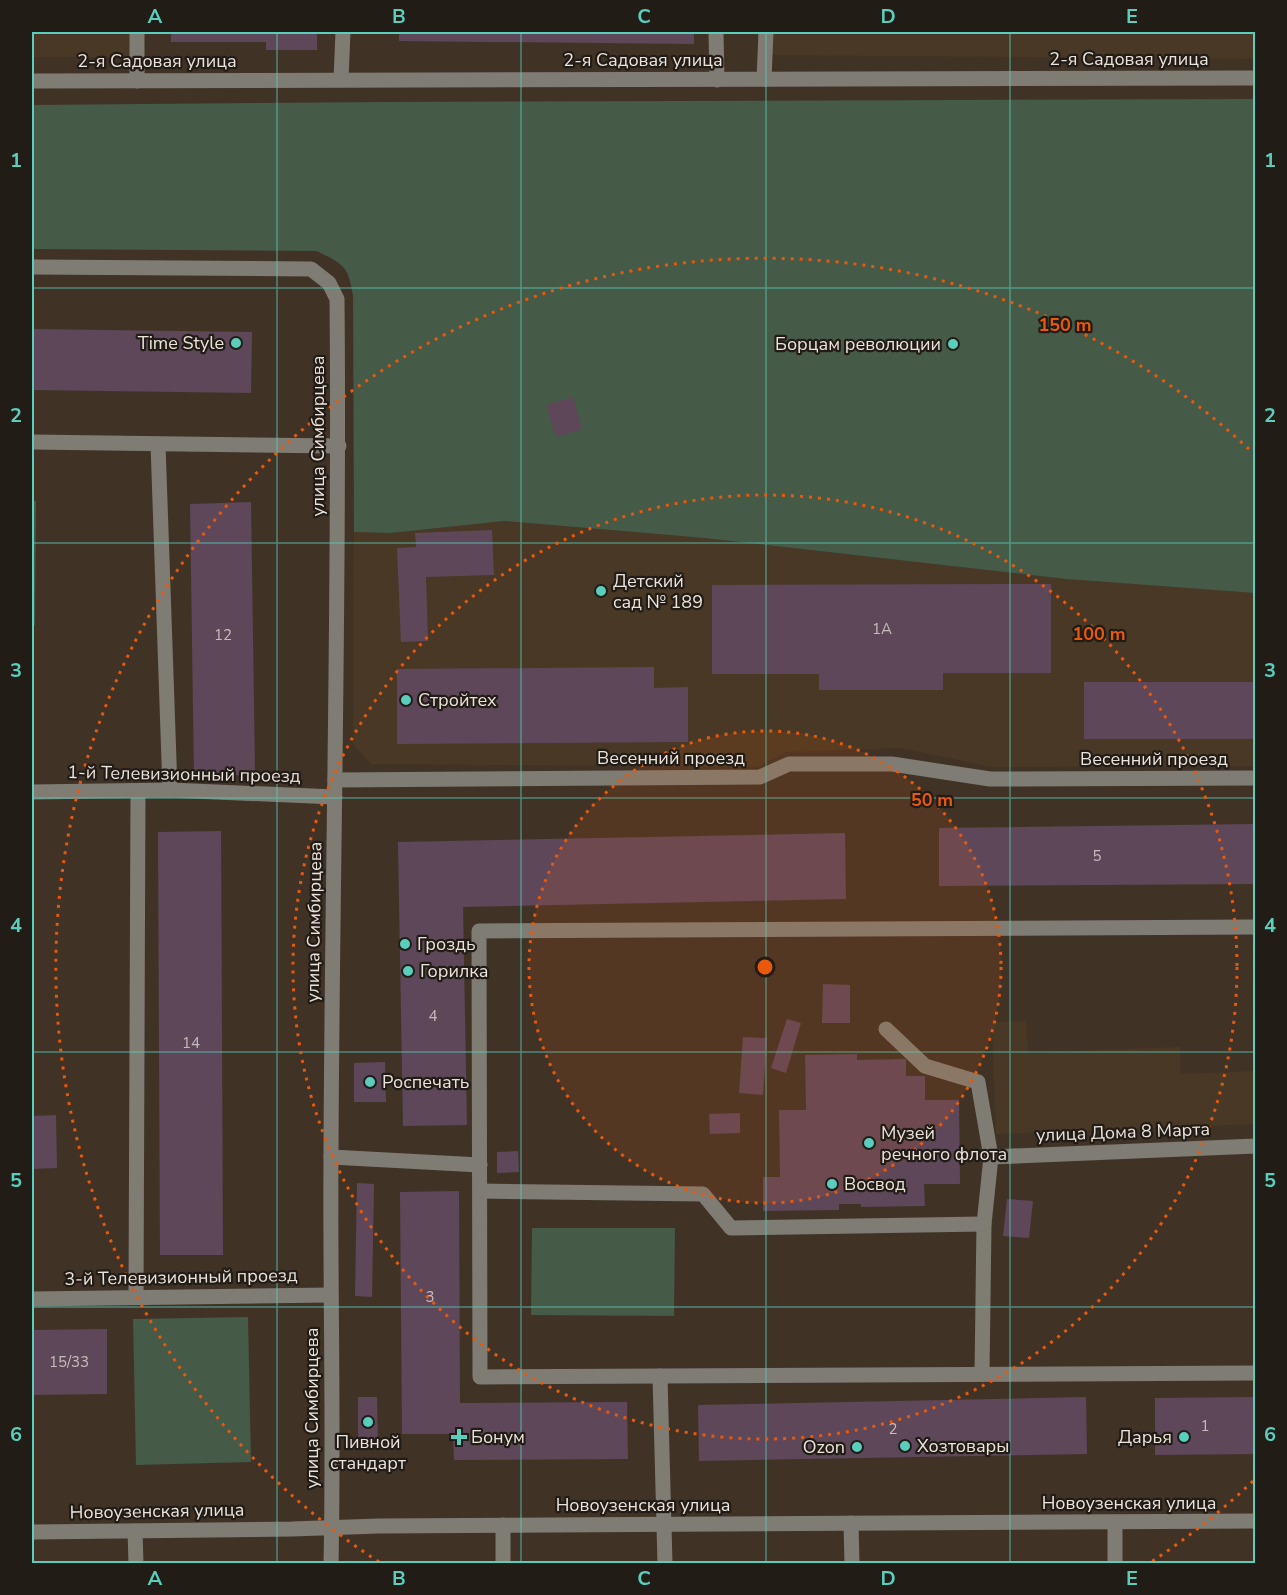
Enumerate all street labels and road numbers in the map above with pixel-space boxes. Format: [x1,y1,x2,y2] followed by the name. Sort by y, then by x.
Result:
[1049,47,1209,71] street label: 2-я Садовая улица
[563,48,723,72] street label: 2-я Садовая улица
[77,49,237,73] street label: 2-я Садовая улица
[306,356,330,516] street label: улица Симбирцева
[597,746,745,770] street label: Весенний проезд
[1080,747,1228,771] street label: Весенний проезд
[67,760,301,788] street label: 1-й Телевизионный проезд
[301,841,327,1003] street label: улица Симбирцева
[1036,1117,1210,1147] street label: улица Дома 8 Марта
[64,1263,298,1291] street label: 3-й Телевизионный проезд
[300,1328,324,1488] street label: улица Симбирцева
[1042,1491,1216,1515] street label: Новоузенская улица
[556,1493,730,1517] street label: Новоузенская улица
[69,1497,245,1525] street label: Новоузенская улица

